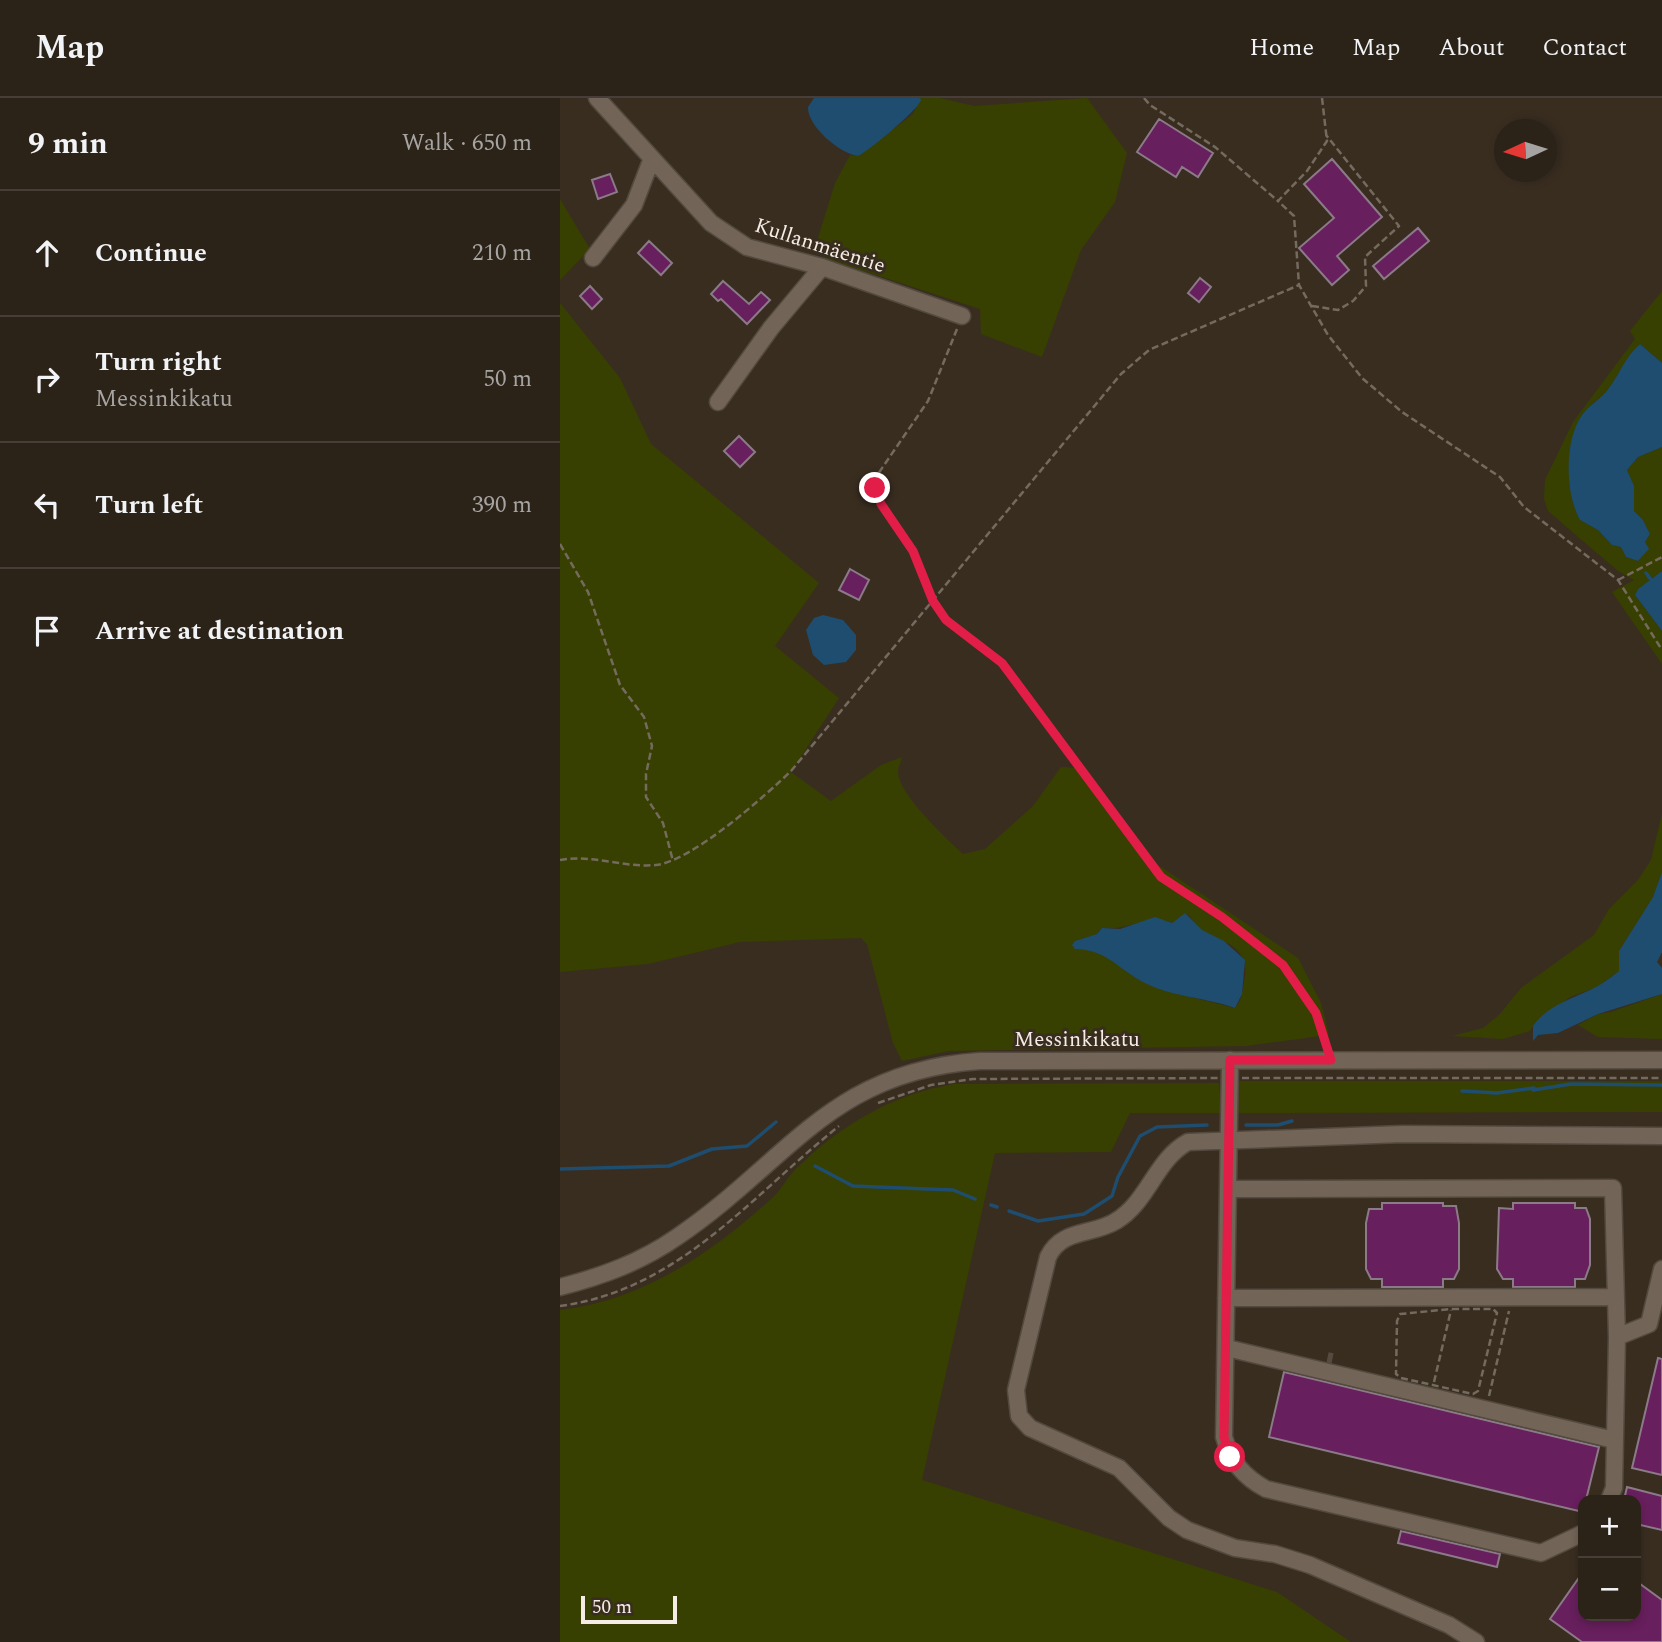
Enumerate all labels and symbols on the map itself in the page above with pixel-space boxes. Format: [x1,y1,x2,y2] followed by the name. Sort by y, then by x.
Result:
[1494,119,1557,182] north arrow
[750,210,890,282] street label: Kullanmäentie
[859,472,890,503] route end
[1014,1024,1140,1056] street label: Messinkikatu
[1214,1441,1245,1472] route start
[581,1593,677,1625] scale bar

